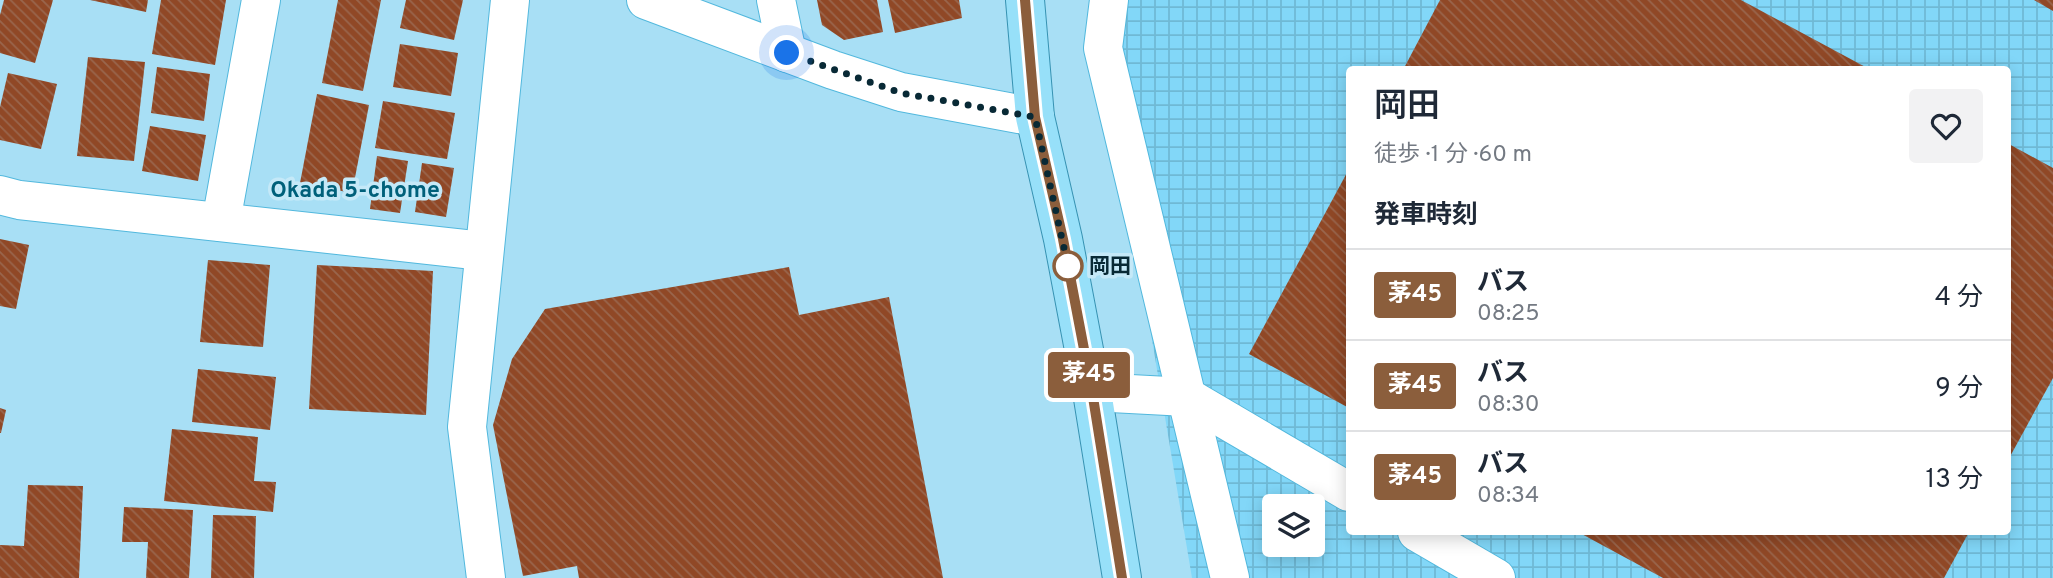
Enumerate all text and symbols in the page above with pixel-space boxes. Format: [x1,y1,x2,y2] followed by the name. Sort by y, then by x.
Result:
[769,35,804,70] your location
[1374,87,1440,129] text: 岡田
[1909,89,1983,163] button: heart
[1374,141,1532,170] text: 徒歩 · 1 分 · 60 m
[270,177,440,206] district label: Okada 5-chome
[1374,200,1478,233] text: 発車時刻
[1053,251,1083,281] marker: 岡田
[1089,254,1131,281] place label: 岡田
[1477,267,1529,300] text: バス
[1388,280,1442,310] text: 茅45
[1935,282,1983,315] text: 4 分
[1477,300,1539,329] text: 08:25
[1049,352,1129,398] line badge: 茅45
[1477,358,1529,391] text: バス
[1062,360,1116,390] text: 茅45
[1388,371,1442,401] text: 茅45
[1935,373,1983,406] text: 9 分
[1477,391,1539,420] text: 08:30
[1477,449,1529,482] text: バス
[1388,462,1442,492] text: 茅45
[1926,464,1983,497] text: 13 分
[1477,482,1539,511] text: 08:34
[1262,494,1325,557] map controls
[1262,494,1325,557] button: layers

